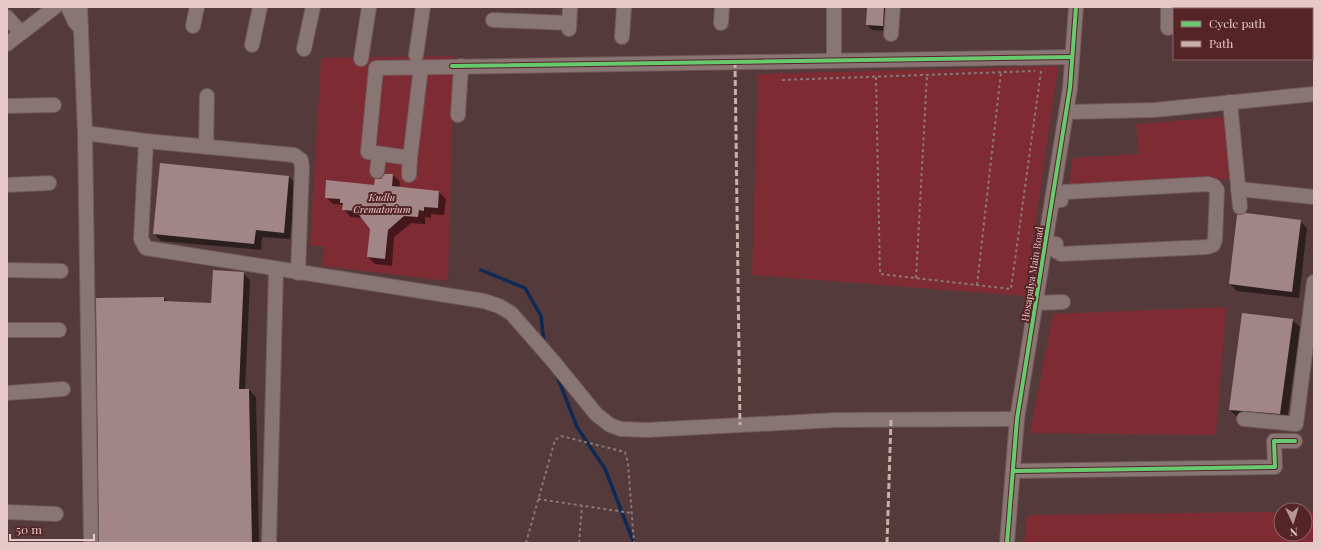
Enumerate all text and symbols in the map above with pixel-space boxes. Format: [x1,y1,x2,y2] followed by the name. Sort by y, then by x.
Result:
[1173,8,1313,60] legend
[1209,15,1266,31] text: Cycle path
[1209,35,1233,51] text: Path
[353,190,411,216] park label: Kudlu Crematorium
[1018,225,1046,323] street label: Hosapalya Main Road
[1273,502,1313,542] north arrow
[10,516,94,542] scale bar
[16,521,42,537] text: 50 m
[1289,525,1298,540] text: N

